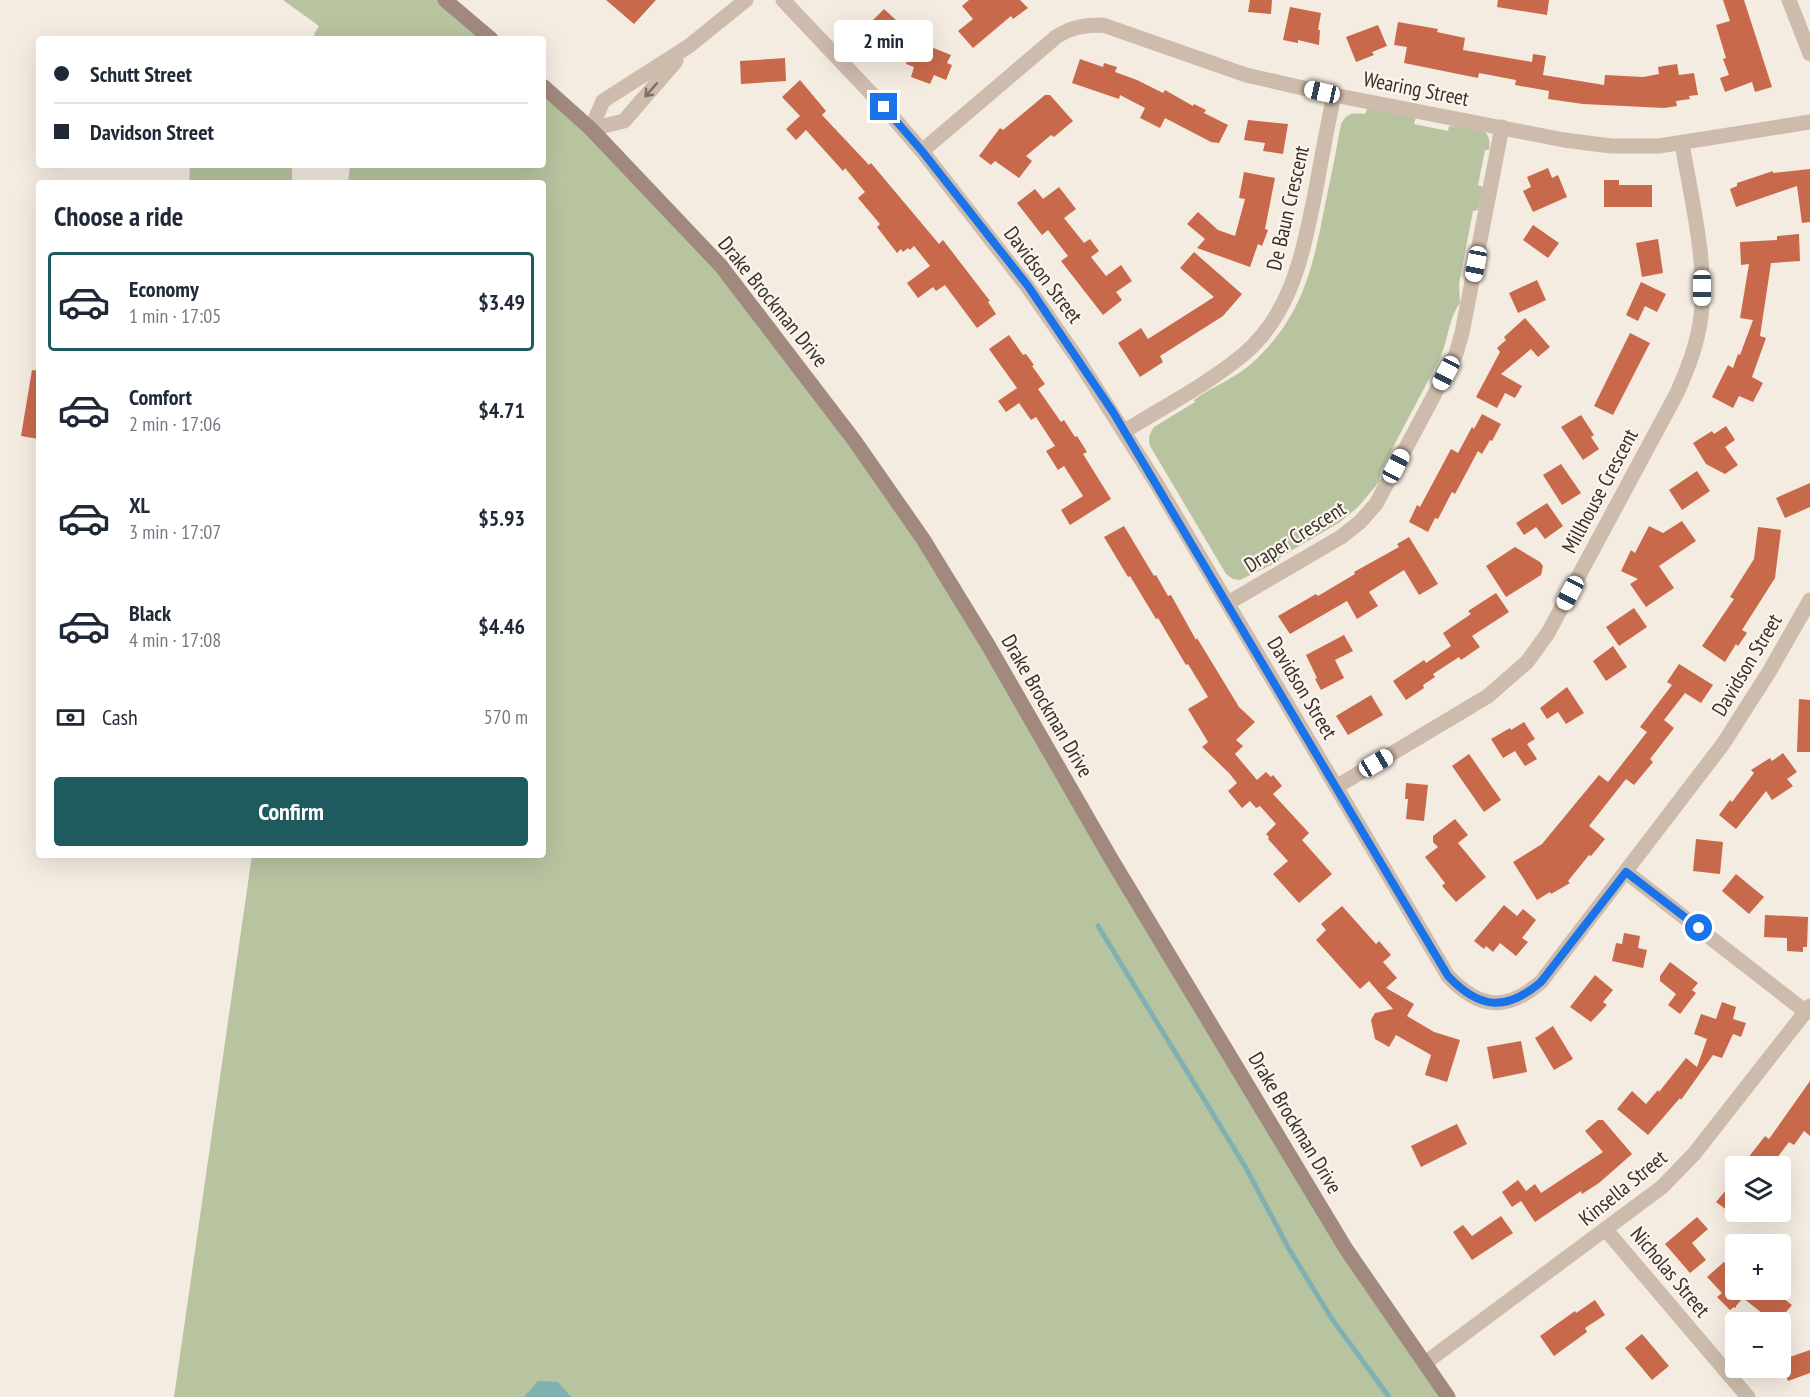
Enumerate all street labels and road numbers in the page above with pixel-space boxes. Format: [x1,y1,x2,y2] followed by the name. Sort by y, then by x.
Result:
[1361,65,1471,112] street label: Wearing Street
[1260,143,1315,273] street label: De Baun Crescent
[998,221,1089,329] street label: Davidson Street
[712,231,834,373] street label: Drake Brockman Drive
[1555,424,1644,558] street label: Millhouse Crescent
[1239,495,1351,578] street label: Draper Crescent
[1706,609,1788,721] street label: Davidson Street
[996,630,1099,782] street label: Drake Brockman Drive
[1261,632,1344,744] street label: Davidson Street
[1243,1047,1348,1198] street label: Drake Brockman Drive
[1573,1144,1673,1231] street label: Kinsella Street
[1625,1221,1716,1323] street label: Nicholas Street

